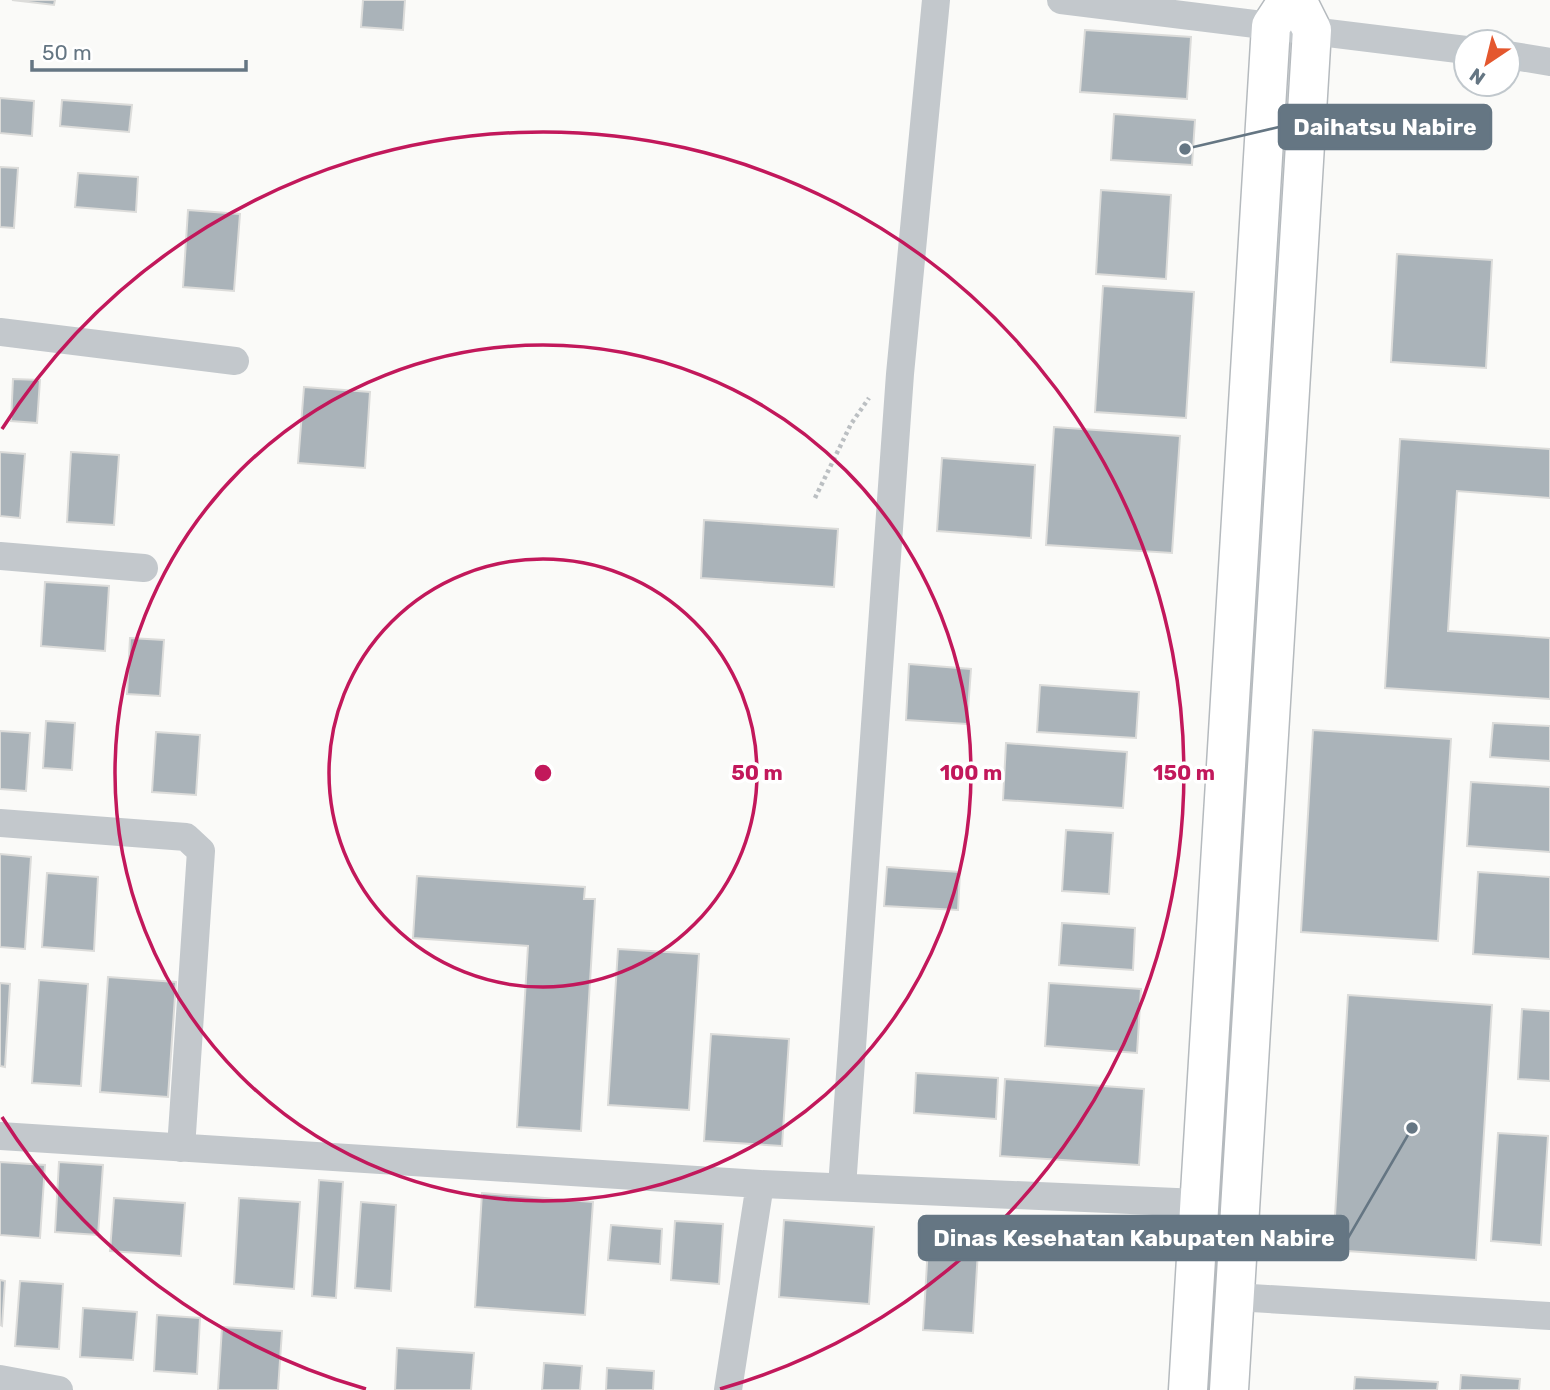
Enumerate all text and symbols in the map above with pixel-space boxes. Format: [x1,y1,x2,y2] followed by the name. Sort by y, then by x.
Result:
[32,28,245,72] scale bar
[1452,28,1522,98] north arrow
[42,40,92,65] text: 50 m
[1465,63,1490,90] text: N
[1279,105,1491,149] callout: Daihatsu Nabire
[1293,113,1477,141] text: Daihatsu Nabire
[731,760,783,785] text: 50 m
[940,760,1002,785] text: 100 m
[1153,760,1215,785] text: 150 m
[531,761,555,785] centre of rings
[919,1216,1348,1260] callout: Dinas Kesehatan Kabupaten Nabire
[933,1224,1335,1252] text: Dinas Kesehatan Kabupaten Nabire

